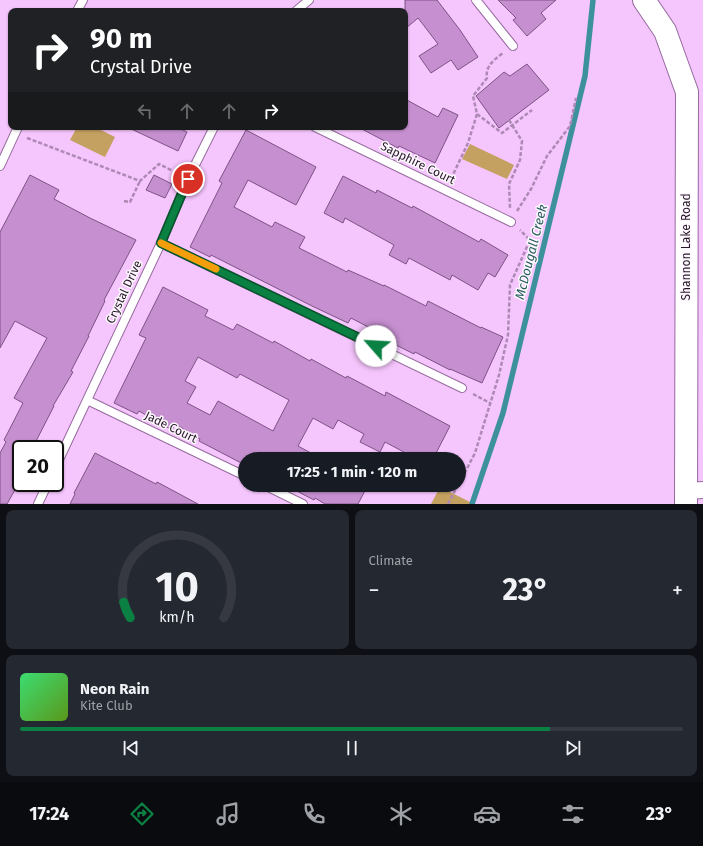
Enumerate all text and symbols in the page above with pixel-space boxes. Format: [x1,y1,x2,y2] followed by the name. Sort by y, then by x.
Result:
[90,22,152,55] text: 90 m
[24,24,76,76] icon: right
[90,56,192,78] text: Crystal Drive
[134,100,156,122] icon: left
[176,100,198,122] icon: ahead
[218,100,240,122] icon: ahead
[260,100,282,122] icon: right
[378,139,458,187] street label: Sapphire Court
[171,162,205,196] pin
[177,168,199,190] icon: arrive
[679,193,693,301] street label: Shannon Lake Road
[512,203,550,301] water label: McDougall Creek
[103,258,145,326] street label: Crystal Drive
[355,325,397,367] position arrow
[143,408,200,446] street label: Jade Court
[12,440,64,492] speed limit sign: 20
[287,463,417,481] text: 17:25 · 1 min · 120 m
[369,553,413,568] text: Climate
[155,561,199,611] text: 10
[502,572,549,608] text: 23°
[369,577,380,604] text: −
[672,577,683,604] text: +
[160,608,195,625] text: km/h
[80,680,149,698] text: Neon Rain
[80,698,133,713] text: Kite Club
[120,737,142,759] icon: previous
[341,737,363,759] icon: pause
[562,737,584,759] icon: next
[128,800,156,828] icon: directions
[214,800,242,828] icon: music
[300,800,328,828] icon: phone
[387,800,415,828] icon: climate
[473,800,501,828] icon: car
[559,800,587,828] icon: filters
[29,803,69,825] text: 17:24
[646,803,674,825] text: 23°

